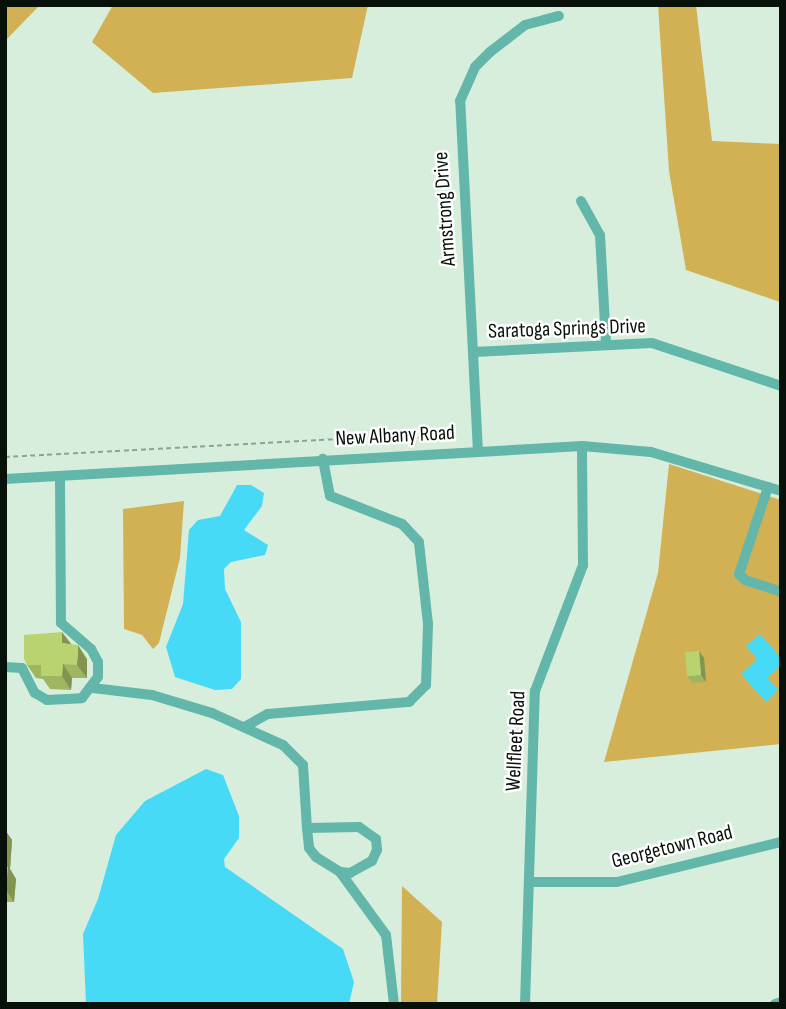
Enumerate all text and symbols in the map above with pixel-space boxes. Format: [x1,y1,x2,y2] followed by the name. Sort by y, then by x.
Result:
[428,151,462,267] street label: Armstrong Drive
[488,314,646,344] street label: Saratoga Springs Drive
[335,420,455,452] street label: New Albany Road
[501,690,531,792] street label: Wellfleet Road
[609,820,735,874] street label: Georgetown Road

